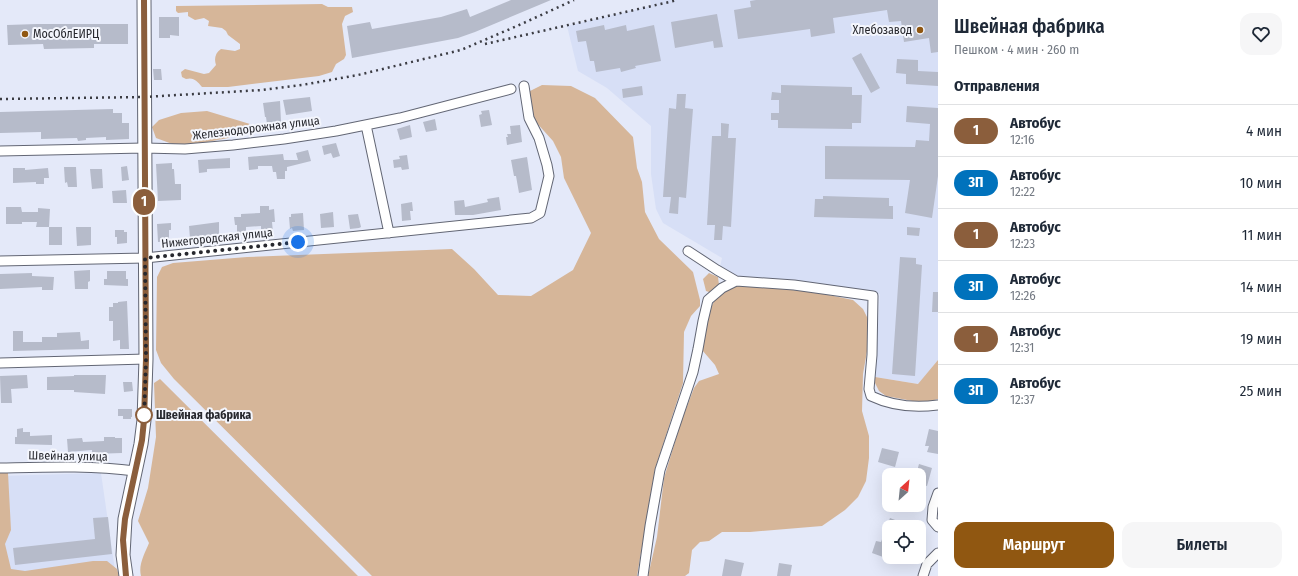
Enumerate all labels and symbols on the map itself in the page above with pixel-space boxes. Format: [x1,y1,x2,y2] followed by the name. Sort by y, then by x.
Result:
[852,23,912,37] place label: Хлебозавод
[915,25,925,35] marker: Хлебозавод
[33,27,99,41] place label: МосОблЕИРЦ
[20,29,30,39] marker: МосОблЕИРЦ
[192,113,320,143] street label: Железнодорожная улица
[131,189,157,215] line badge: 1
[161,225,273,251] street label: Нижегородская улица
[288,232,308,252] your location
[135,406,153,424] marker: Швейная фабрика
[156,408,251,422] place label: Швейная фабрика
[28,448,108,464] street label: Швейная улица
[882,468,926,512] north arrow

